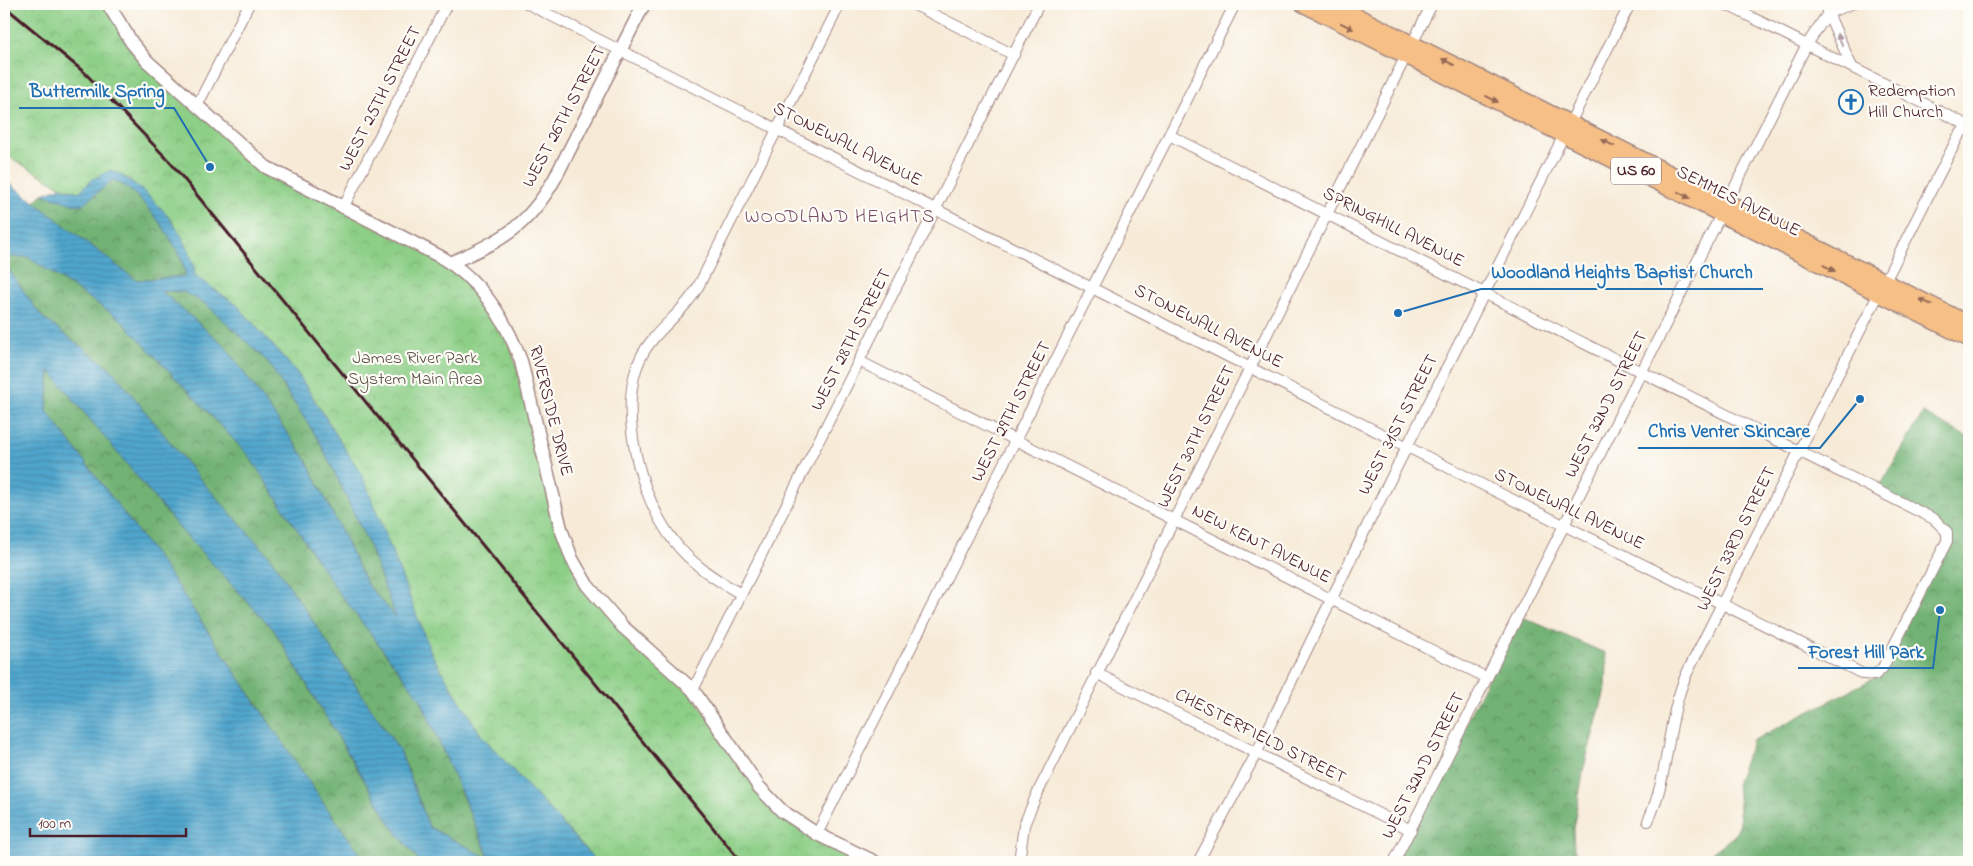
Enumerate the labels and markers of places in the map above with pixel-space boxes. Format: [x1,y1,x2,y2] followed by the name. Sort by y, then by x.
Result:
[19,74,174,108] callout: Buttermilk Spring
[1868,79,1956,126] place label: Redemption Hill Church
[1838,89,1864,115] church icon: Redemption Hill Church
[1481,255,1763,289] callout: Woodland Heights Baptist Church
[1638,414,1820,448] callout: Chris Venter Skincare
[1798,634,1933,668] callout: Forest Hill Park

